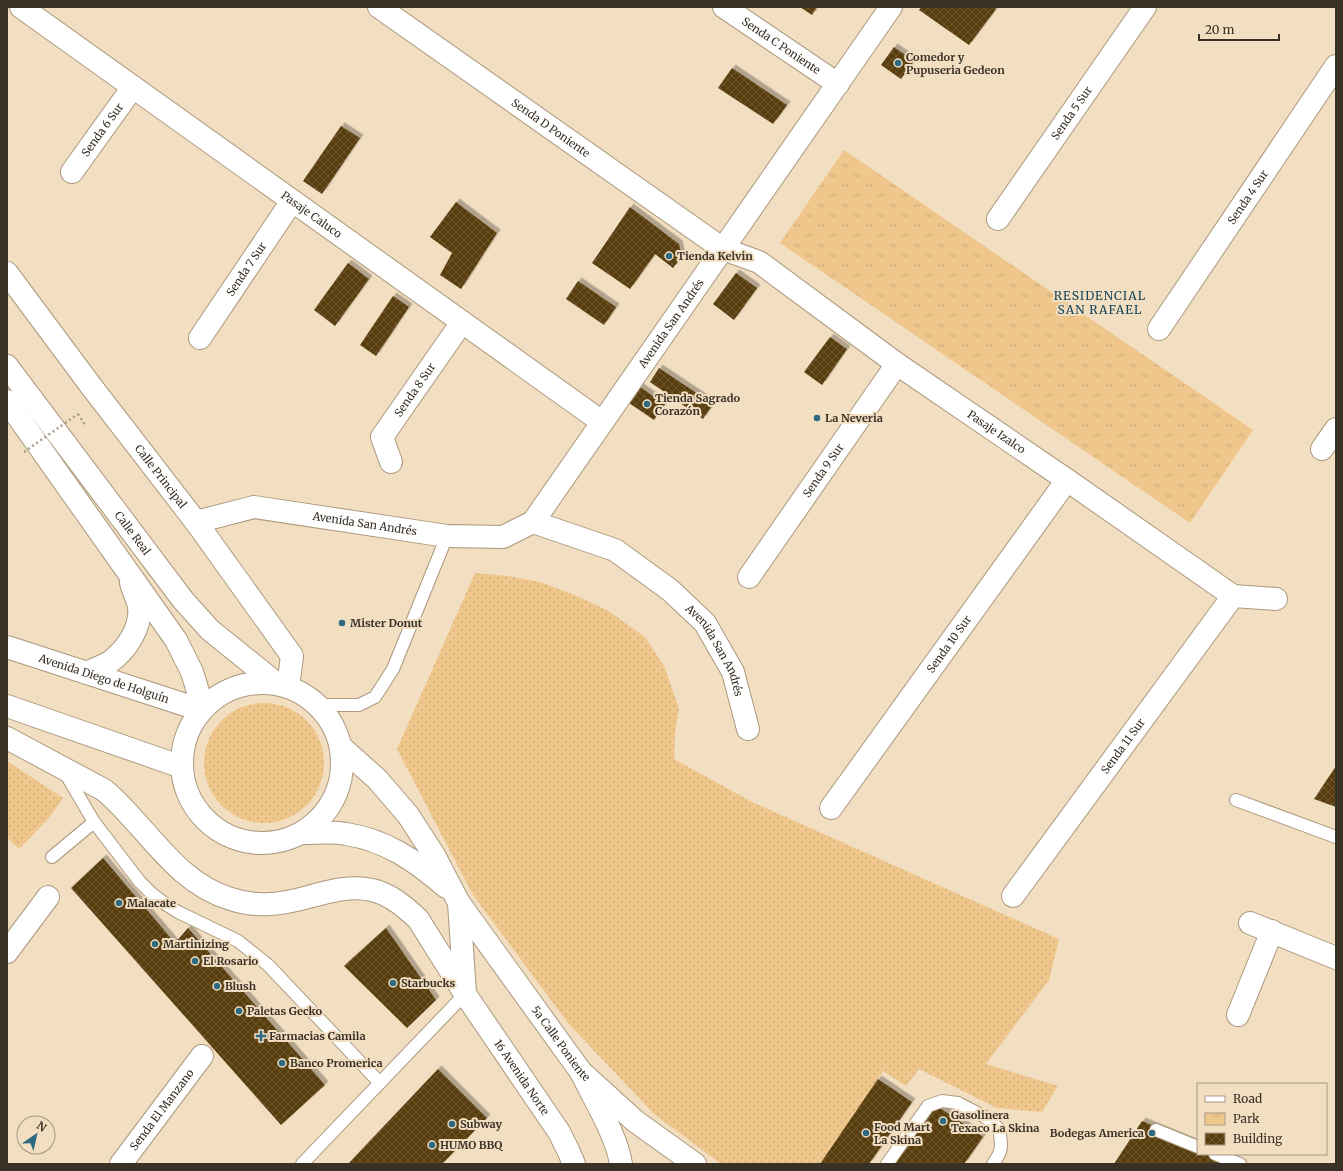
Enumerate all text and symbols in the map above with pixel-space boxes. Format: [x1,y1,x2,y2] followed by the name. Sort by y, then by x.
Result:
[739,14,823,77] street label: Senda C Poniente
[1199,16,1279,42] scale bar
[1205,22,1234,37] text: 20 m
[906,50,1005,77] place label: Comedor y Pupuseria Gedeon
[893,58,903,68] marker: Comedor y Pupuseria Gedeon
[1048,83,1095,143] street label: Senda 5 Sur
[509,95,593,160] street label: Senda D Poniente
[78,100,126,159] street label: Senda 6 Sur
[1224,167,1271,227] street label: Senda 4 Sur
[278,188,345,241] street label: Pasaje Caluco
[223,239,269,299] street label: Senda 7 Sur
[677,249,753,263] place label: Tienda Kelvin
[664,251,674,261] marker: Tienda Kelvin
[635,276,707,371] street label: Avenida San Andrés
[1054,288,1146,317] district label: RESIDENCIAL SAN RAFAEL
[391,360,438,419] street label: Senda 8 Sur
[655,391,740,418] place label: Tienda Sagrado Corazón
[642,399,652,409] marker: Tienda Sagrado Corazón
[965,407,1029,457] street label: Pasaje Izalco
[825,411,883,425] place label: La Neveria
[812,413,822,423] marker: La Neveria
[800,441,847,500] street label: Senda 9 Sur
[132,442,190,511] street label: Calle Principal
[112,508,154,558] street label: Calle Real
[311,509,418,538] street label: Avenida San Andrés
[682,601,746,698] street label: Avenida San Andrés
[924,613,974,675] street label: Senda 10 Sur
[350,616,423,630] place label: Mister Donut
[337,618,347,628] marker: Mister Donut
[36,651,172,706] street label: Avenida Diego de Holguín
[1098,715,1148,777] street label: Senda 11 Sur
[127,896,176,910] place label: Malacate
[114,898,124,908] marker: Malacate
[163,937,229,951] place label: Martinizing
[150,939,160,949] marker: Martinizing
[203,954,259,968] place label: El Rosario
[190,956,200,966] marker: El Rosario
[401,976,456,990] place label: Starbucks
[388,978,398,988] marker: Starbucks
[225,979,257,993] place label: Blush
[212,981,222,991] marker: Blush
[528,1003,593,1084] street label: 5a Calle Poniente
[247,1004,323,1018] place label: Paletas Gecko
[234,1006,244,1016] marker: Paletas Gecko
[269,1029,366,1043] place label: Farmacias Camila
[256,1031,266,1041] marker: Farmacias Camila
[491,1037,553,1118] street label: 16 Avenida Norte
[290,1056,383,1070] place label: Banco Promerica
[277,1058,287,1068] marker: Banco Promerica
[127,1066,197,1153] street label: Senda El Manzano
[1197,1083,1327,1155] legend
[1233,1091,1262,1106] text: Road
[951,1108,1039,1135] place label: Gasolinera Texaco La Skina
[1233,1111,1260,1126] text: Park
[16,1115,56,1155] north arrow
[938,1116,948,1126] marker: Gasolinera Texaco La Skina
[460,1117,503,1131] place label: Subway
[34,1118,49,1135] text: N
[447,1119,457,1129] marker: Subway
[874,1120,931,1147] place label: Food Mart La Skina
[1050,1126,1144,1140] place label: Bodegas America
[861,1128,871,1138] marker: Food Mart La Skina
[1147,1128,1157,1138] marker: Bodegas America
[1233,1131,1283,1146] text: Building
[440,1138,503,1152] place label: HUMO BBQ
[427,1140,437,1150] marker: HUMO BBQ

